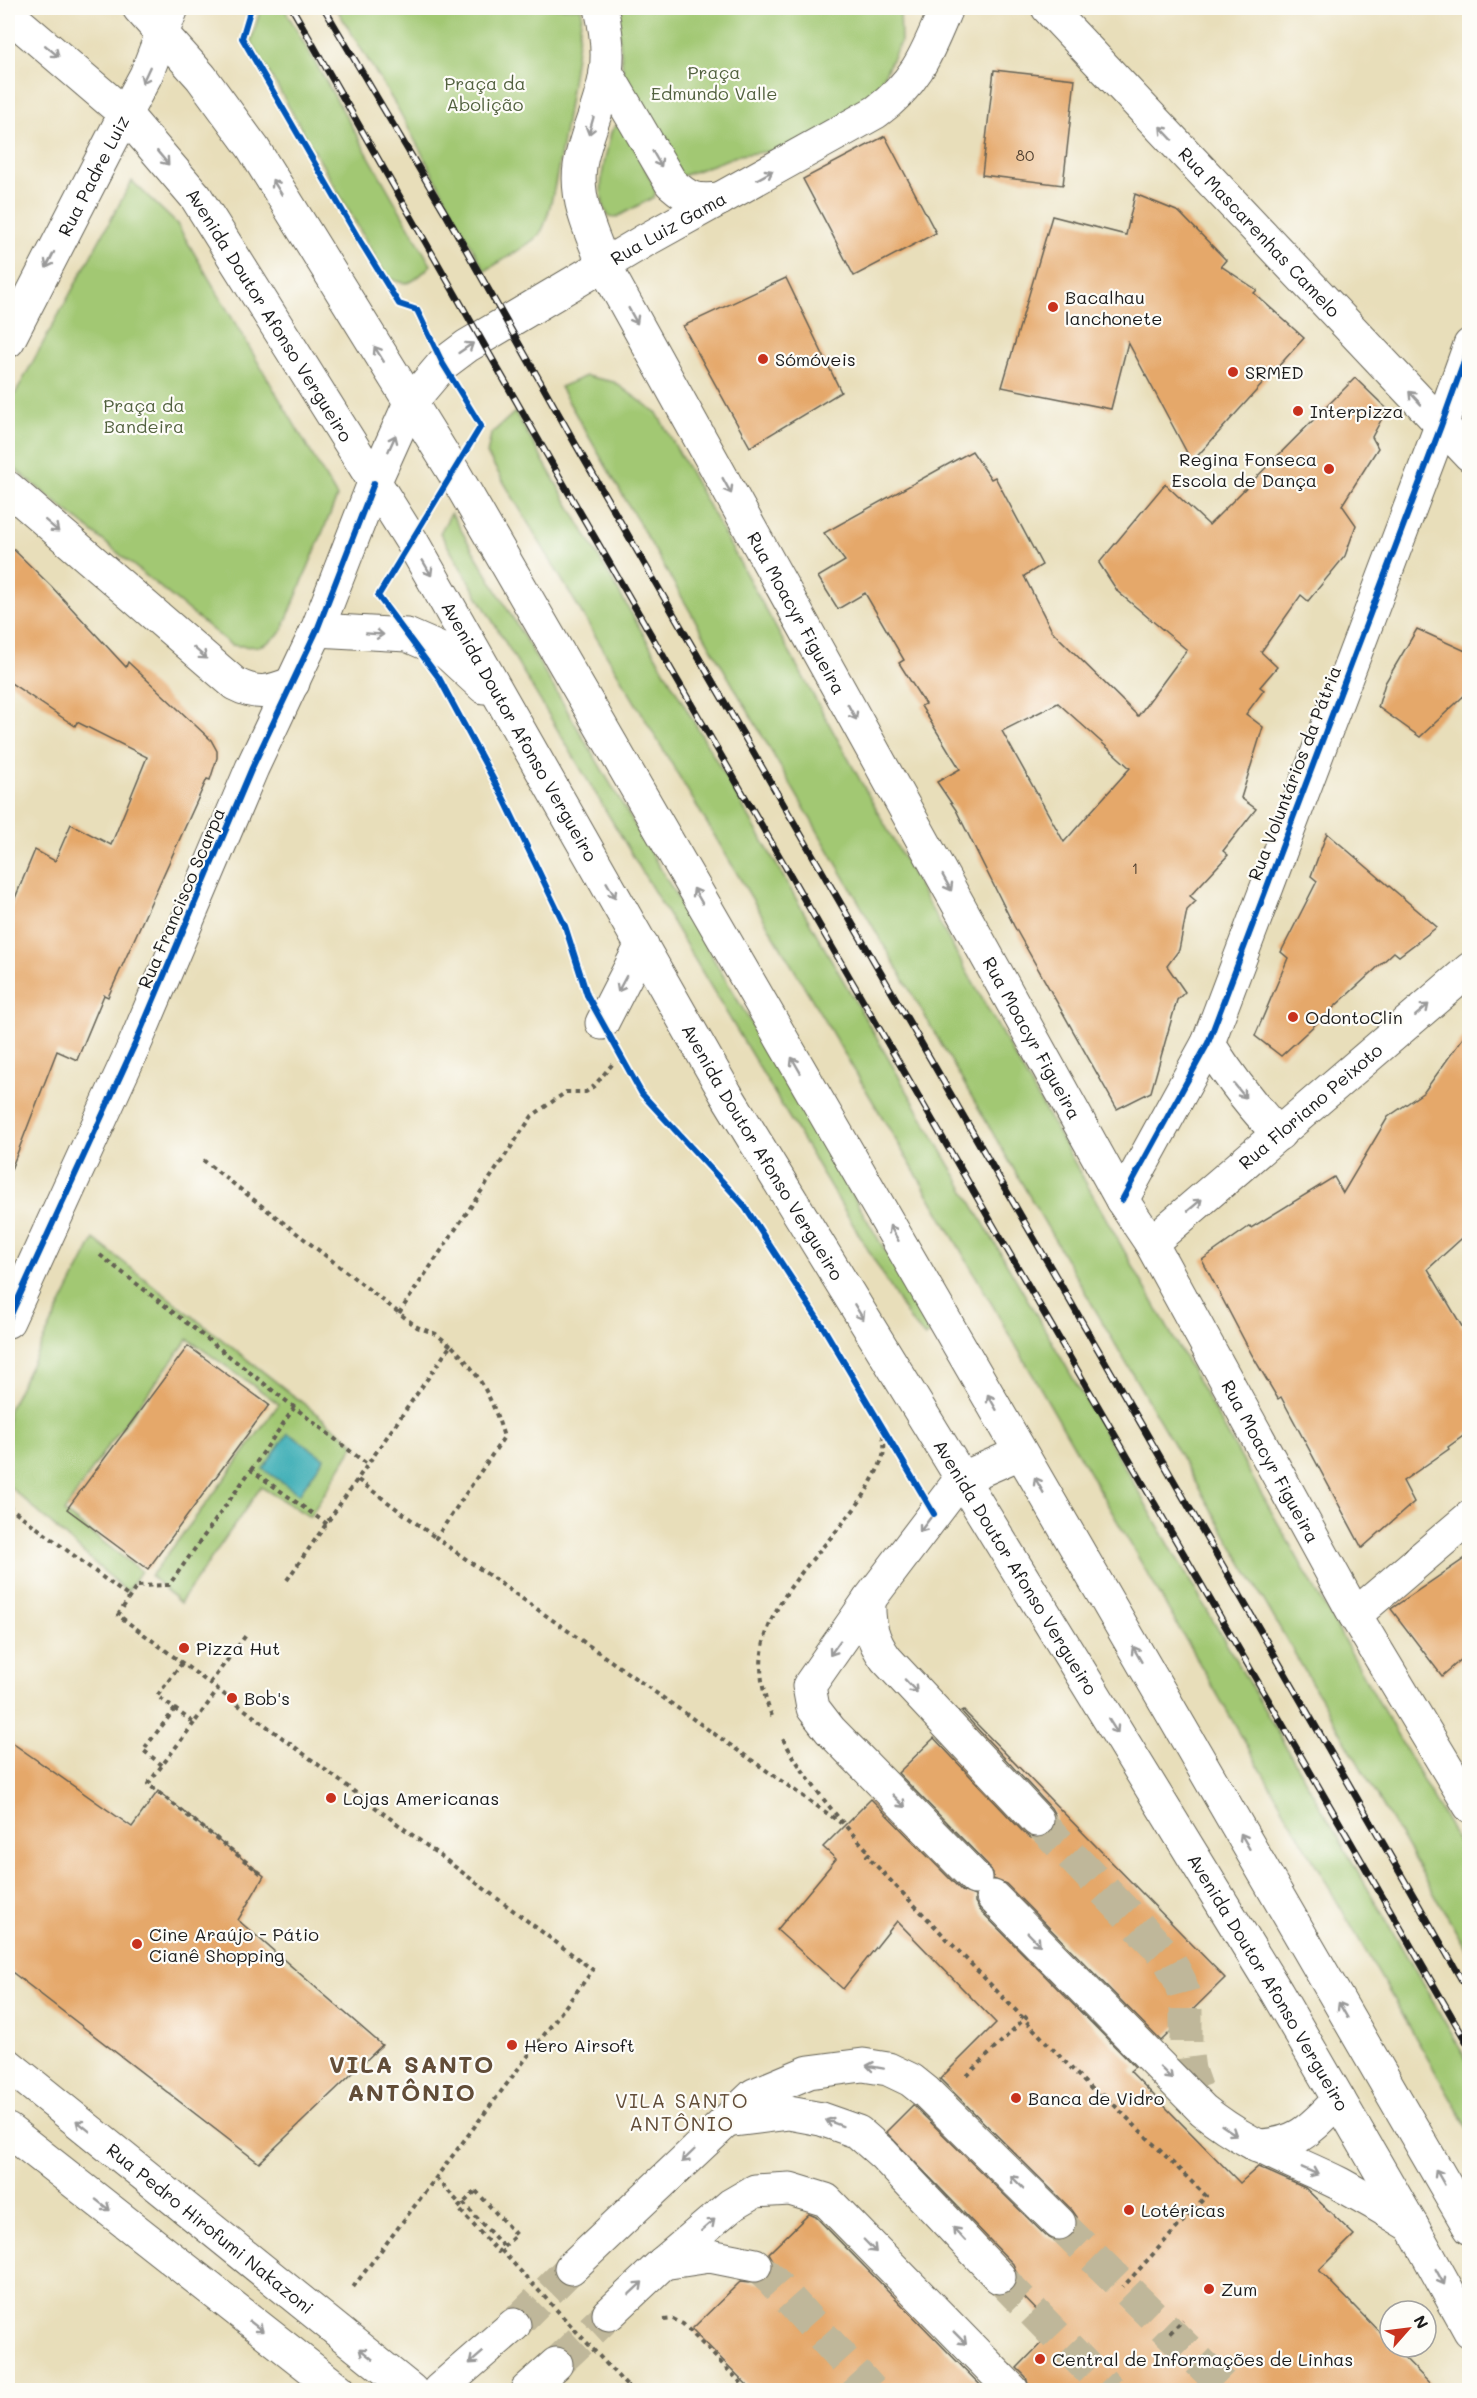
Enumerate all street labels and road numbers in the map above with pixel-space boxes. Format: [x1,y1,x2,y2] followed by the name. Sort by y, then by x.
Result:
[52,111,134,240] street label: Rua Padre Luiz
[1173,142,1346,322] street label: Rua Mascarenhas Camelo
[181,182,359,446] street label: Avenida Doutor Afonso Vergueiro
[606,186,730,270] street label: Rua Luiz Gama
[742,527,851,698] street label: Rua Moacyr Figueira
[436,597,603,866] street label: Avenida Doutor Afonso Vergueiro
[1242,662,1346,884] street label: Rua Voluntários da Pátria
[132,804,230,992] street label: Rua Francisco Scarpa
[978,952,1087,1124] street label: Rua Moacyr Figueira
[677,1019,850,1285] street label: Avenida Doutor Afonso Vergueiro
[1233,1038,1387,1175] street label: Rua Floriano Peixoto
[1216,1376,1325,1547] street label: Rua Moacyr Figueira
[928,1435,1103,1699] street label: Avenida Doutor Afonso Vergueiro
[1182,1849,1355,2115] street label: Avenida Doutor Afonso Vergueiro
[102,2137,319,2319] street label: Rua Pedro Hirofumi Nakazoni

